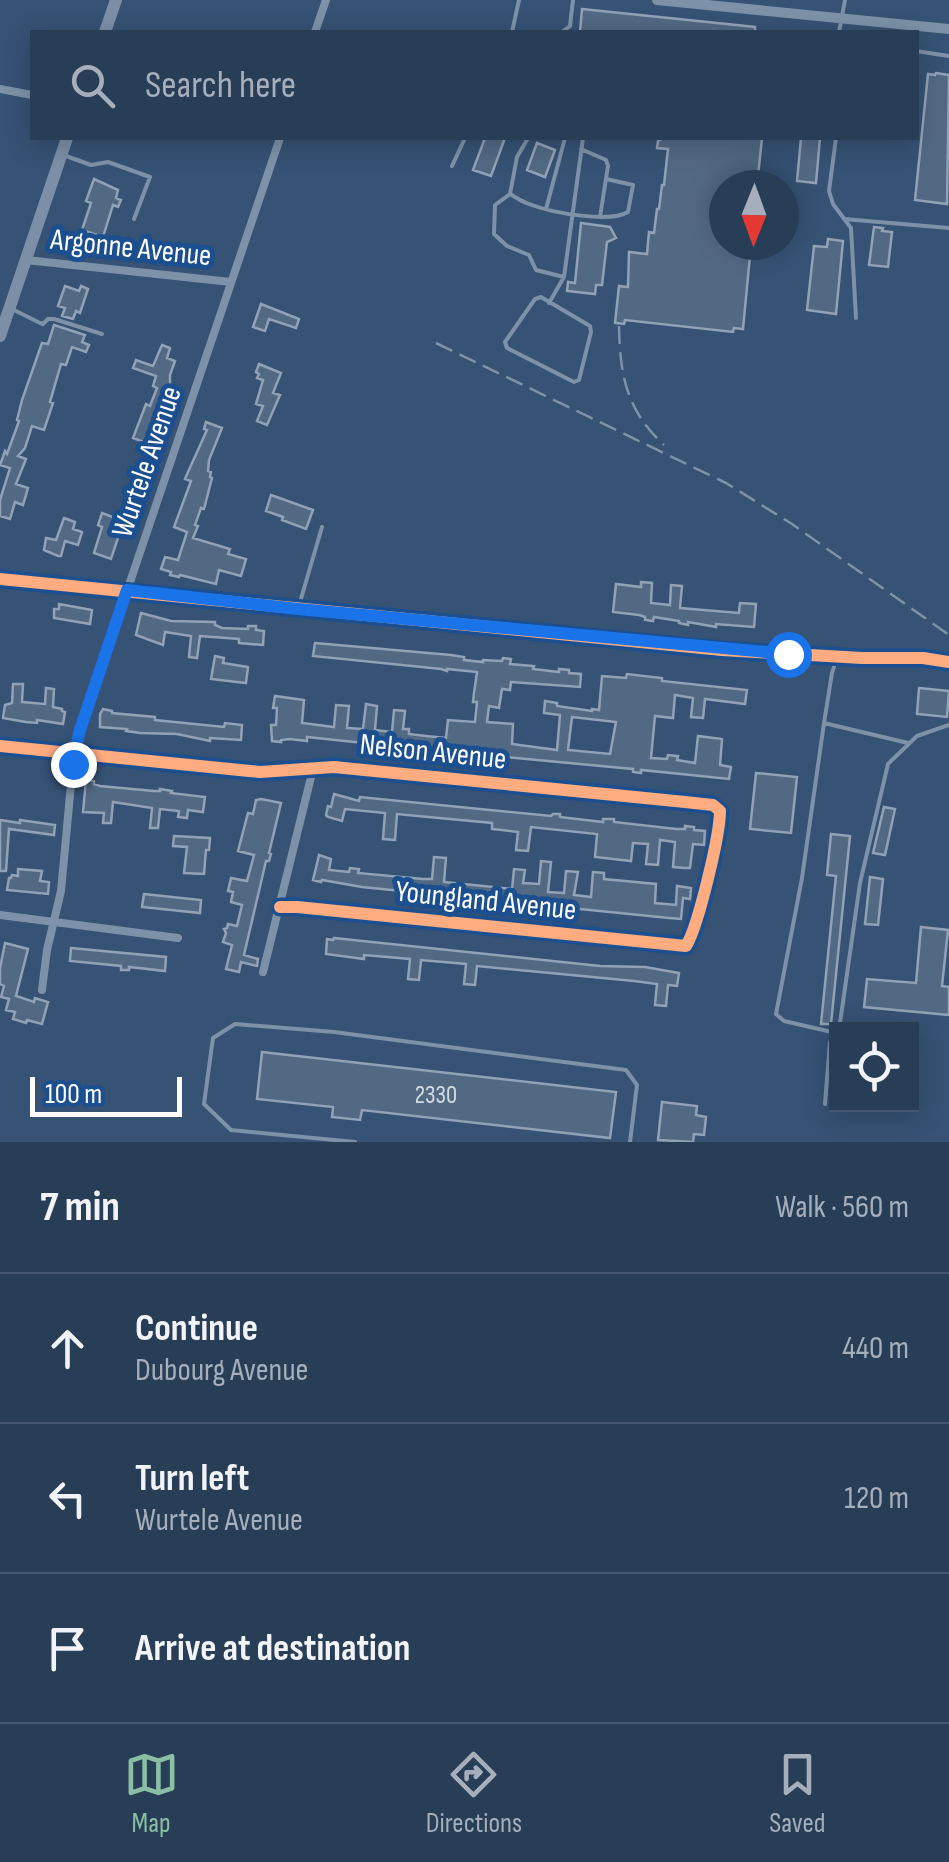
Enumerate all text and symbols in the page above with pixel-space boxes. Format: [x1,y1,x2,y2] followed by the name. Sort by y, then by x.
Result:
[30,30,919,140] search box
[65,58,120,113] icon: search
[145,63,296,108] text: Search here
[709,170,799,260] north arrow
[48,222,213,274] street label: Argonne Avenue
[104,382,190,542] street label: Wurtele Avenue
[766,632,812,678] route start
[358,726,508,778] street label: Nelson Avenue
[51,742,97,788] route end
[394,874,578,928] street label: Youngland Avenue
[829,1022,919,1112] map controls
[829,1022,919,1112] button: locate
[30,1072,182,1116] scale bar
[45,1078,102,1111] text: 100 m
[415,1080,457,1111] house number: 2330
[40,1182,120,1233] text: 7 min
[775,1188,909,1227] text: Walk · 560 m
[135,1306,258,1351] text: Continue
[40,1321,95,1376] icon: ahead
[842,1329,909,1368] text: 440 m
[135,1351,308,1390] text: Dubourg Avenue
[135,1456,249,1501] text: Turn left
[40,1471,95,1526] icon: left
[844,1479,909,1518] text: 120 m
[135,1501,303,1540] text: Wurtele Avenue
[40,1621,95,1676] icon: arrive
[135,1626,410,1671] text: Arrive at destination
[124,1747,179,1840] tab: Map
[426,1747,522,1840] tab: Directions
[769,1747,825,1840] tab: Saved

